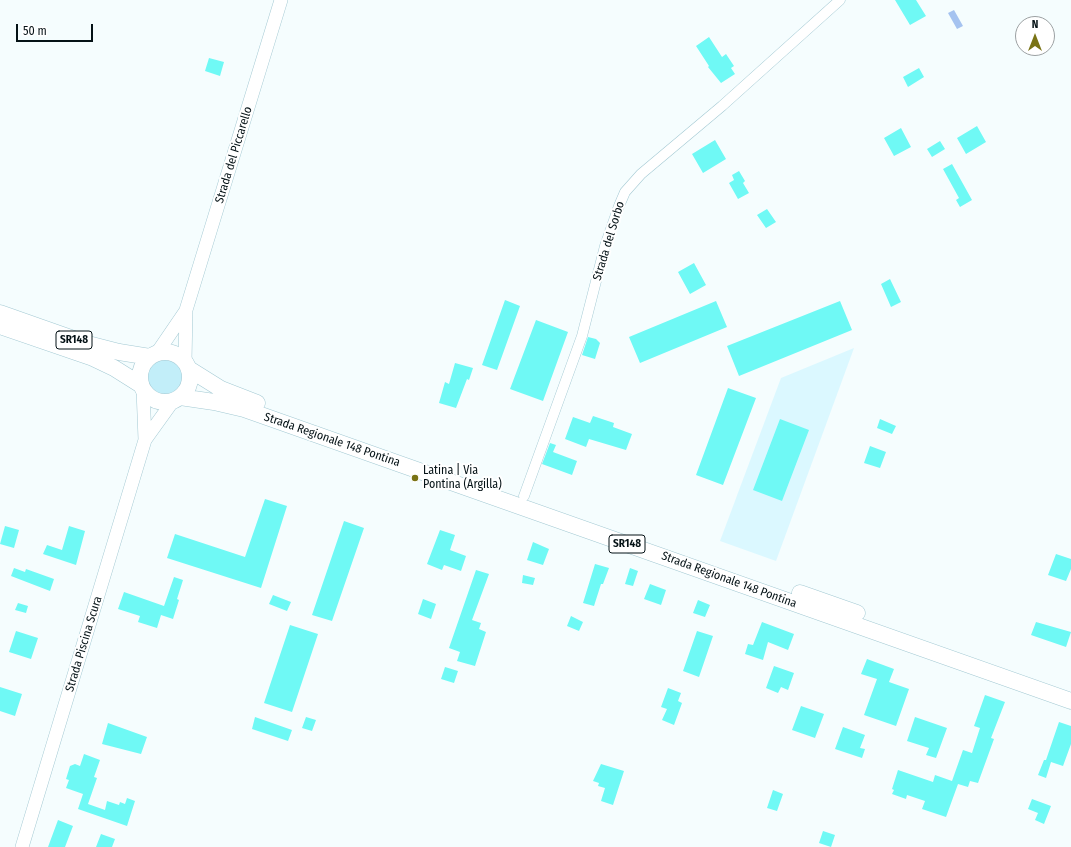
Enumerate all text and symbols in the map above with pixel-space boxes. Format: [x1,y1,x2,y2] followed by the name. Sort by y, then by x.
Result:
[18,16,95,42] scale bar
[1015,16,1055,56] north arrow
[1032,18,1038,31] text: N
[23,24,47,38] text: 50 m
[212,105,256,205] street label: Strada del Piccarello
[590,200,628,282] street label: Strada del Sorbo
[56,331,92,349] road number: SR148
[262,410,402,470] street label: Strada Regionale 148 Pontina
[423,464,502,492] place label: Latina | Via Pontina (Argilla)
[410,473,420,483] marker: Latina | Via Pontina (Argilla)
[609,535,645,553] road number: SR148
[659,549,799,611] street label: Strada Regionale 148 Pontina
[63,594,105,694] street label: Strada Piscina Scura

